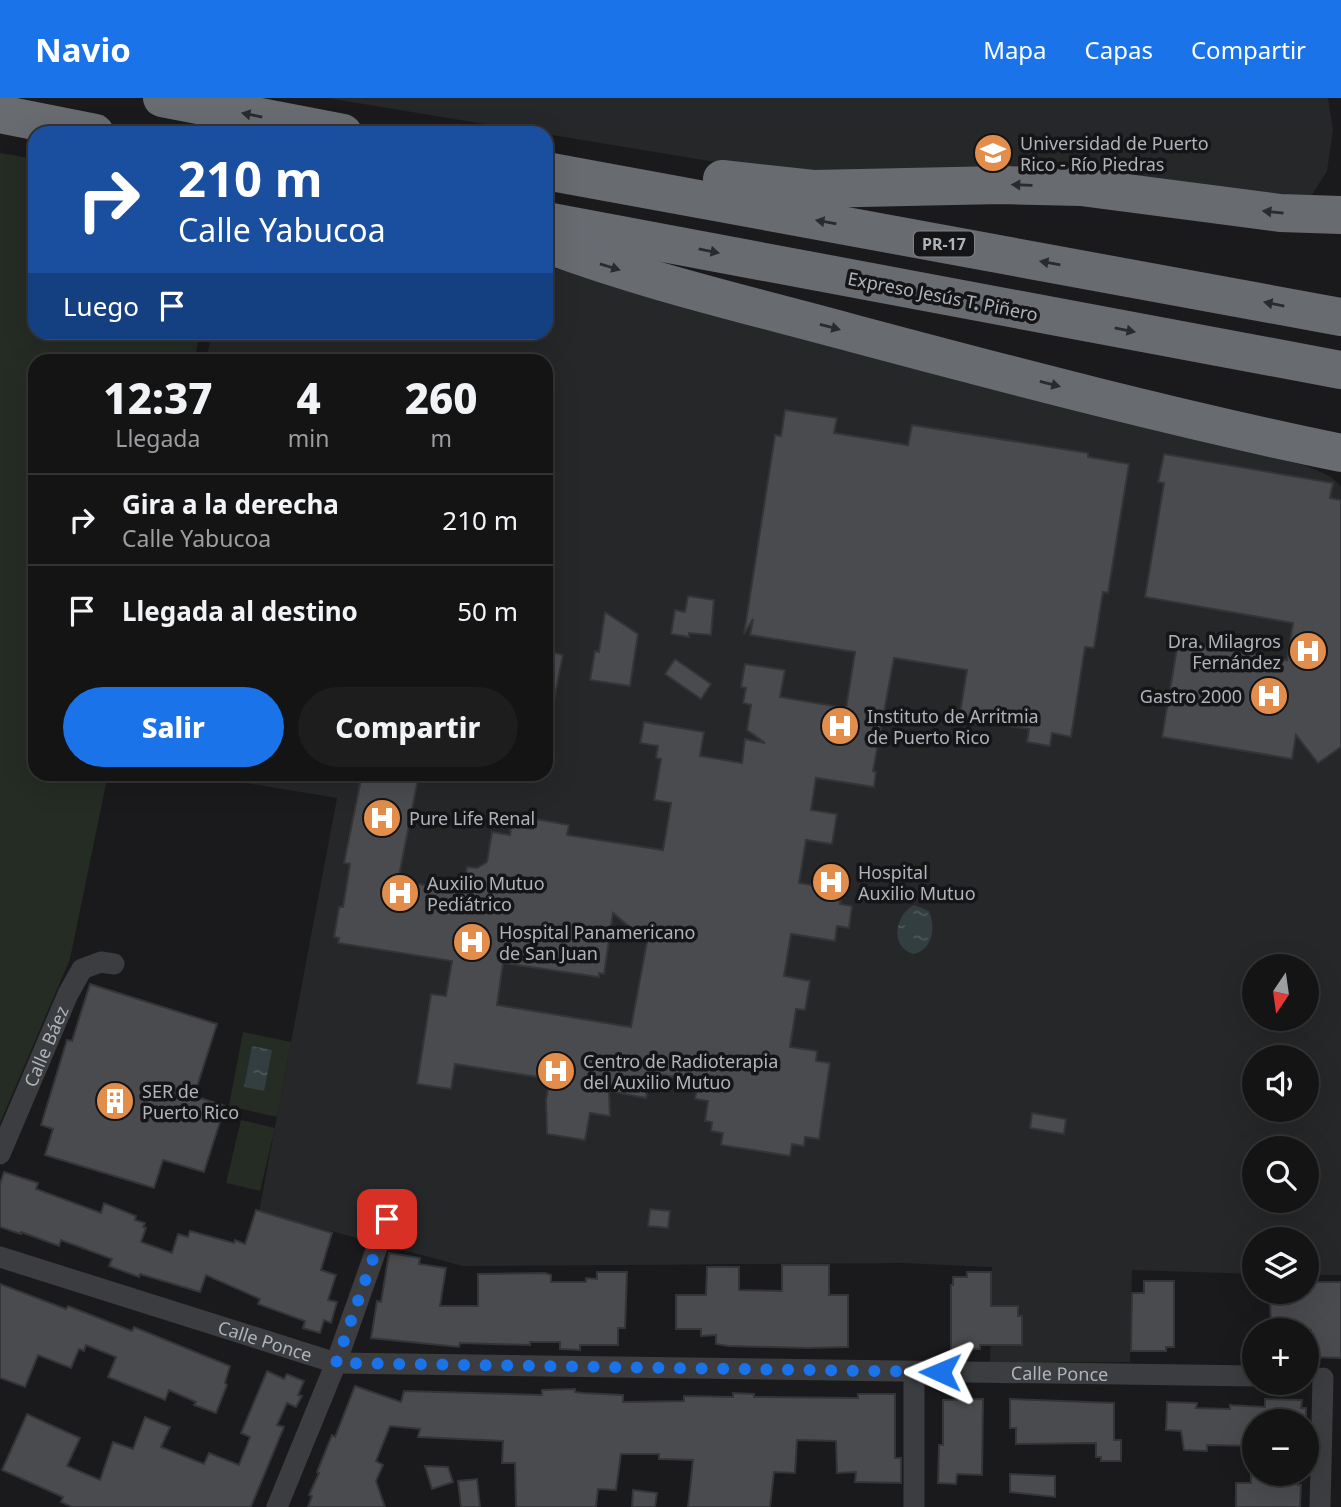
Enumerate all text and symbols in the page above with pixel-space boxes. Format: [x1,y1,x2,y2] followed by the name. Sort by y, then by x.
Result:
[35,27,131,72] text: Navio
[983,33,1047,66] text: Mapa
[1085,33,1153,66] text: Capas
[1191,33,1306,66] text: Compartir
[241,110,263,121] one-way arrow
[1020,131,1209,176] place label: Universidad de Puerto Rico - Río Piedras
[972,132,1014,174] school or university icon: Universidad de Puerto Rico - Río Piedras
[178,145,323,211] text: 210 m
[63,154,154,245] icon: right
[1011,180,1033,191] one-way arrow
[1262,206,1284,217] one-way arrow
[178,208,386,251] text: Calle Yabucoa
[815,217,837,228] one-way arrow
[914,232,974,256] road number: PR-17
[698,246,720,257] one-way arrow
[1039,258,1061,269] one-way arrow
[600,263,621,273] one-way arrow
[846,266,1040,326] street label: Expreso Jesús T. Piñero
[153,287,191,325] icon: arrive
[63,288,139,324] text: Luego
[1263,299,1285,310] one-way arrow
[819,322,840,332] one-way arrow
[1115,325,1137,336] one-way arrow
[103,369,212,426] text: 12:37
[296,369,321,426] text: 4
[405,369,478,426] text: 260
[1039,379,1061,390] one-way arrow
[115,422,200,454] text: Llegada
[288,422,329,454] text: min
[430,422,452,454] text: m
[122,486,339,522] text: Gira a la derecha
[63,501,101,539] icon: right
[442,502,518,538] text: 210 m
[122,522,271,554] text: Calle Yabucoa
[63,592,101,630] icon: arrive
[122,593,358,629] text: Llegada al destino
[457,593,518,629] text: 50 m
[1168,629,1281,674] place label: Dra. Milagros Fernández
[1287,630,1329,672] hospital icon: Dra. Milagros Fernández
[1248,675,1290,717] hospital icon: Gastro 2000
[1140,684,1242,708] place label: Gastro 2000
[63,687,284,767] button: Salir
[298,687,518,767] button: Compartir
[867,704,1039,749] place label: Instituto de Arritmia de Puerto Rico
[819,705,861,747] hospital icon: Instituto de Arritmia de Puerto Rico
[361,797,403,839] hospital icon: Pure Life Renal
[409,806,535,830] place label: Pure Life Renal
[858,860,976,905] place label: Hospital Auxilio Mutuo
[810,861,852,903] hospital icon: Hospital Auxilio Mutuo
[427,871,545,916] place label: Auxilio Mutuo Pediátrico
[379,872,421,914] hospital icon: Auxilio Mutuo Pediátrico
[499,920,696,965] place label: Hospital Panamericano de San Juan
[451,921,493,963] hospital icon: Hospital Panamericano de San Juan
[1242,954,1320,1031] north arrow
[1242,954,1319,1486] map controls
[18,1002,74,1091] street label: Calle Báez
[1242,1045,1319,1122] button: sound
[583,1049,778,1094] place label: Centro de Radioterapia del Auxilio Mutuo
[535,1050,577,1092] hospital icon: Centro de Radioterapia del Auxilio Mutuo
[142,1079,239,1124] place label: SER de Puerto Rico
[94,1080,136,1122] building icon: SER de Puerto Rico
[1242,1136,1319,1213] button: search
[357,1189,417,1249] pin
[368,1200,406,1238] icon: arrive
[1242,1227,1319,1304] button: layers
[215,1315,315,1367] street label: Calle Ponce
[1242,1318,1319,1395] button: +
[903,1335,977,1409] position arrow
[1011,1361,1108,1386] street label: Calle Ponce
[1242,1409,1319,1486] button: −

